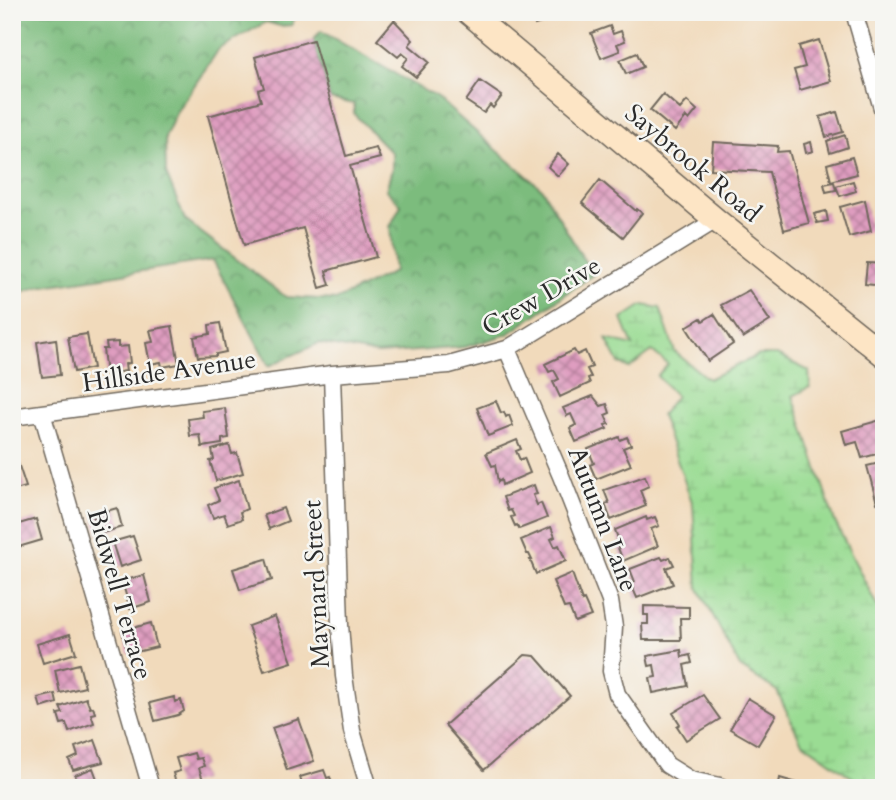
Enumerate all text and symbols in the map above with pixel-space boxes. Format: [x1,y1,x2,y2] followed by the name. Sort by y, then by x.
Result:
[618,96,769,230] street label: Saybrook Road
[475,248,607,344] street label: Crew Drive
[80,341,258,401] street label: Hillside Avenue
[559,442,647,596] street label: Autumn Lane
[294,499,338,669] street label: Maynard Street
[79,504,161,684] street label: Bidwell Terrace

